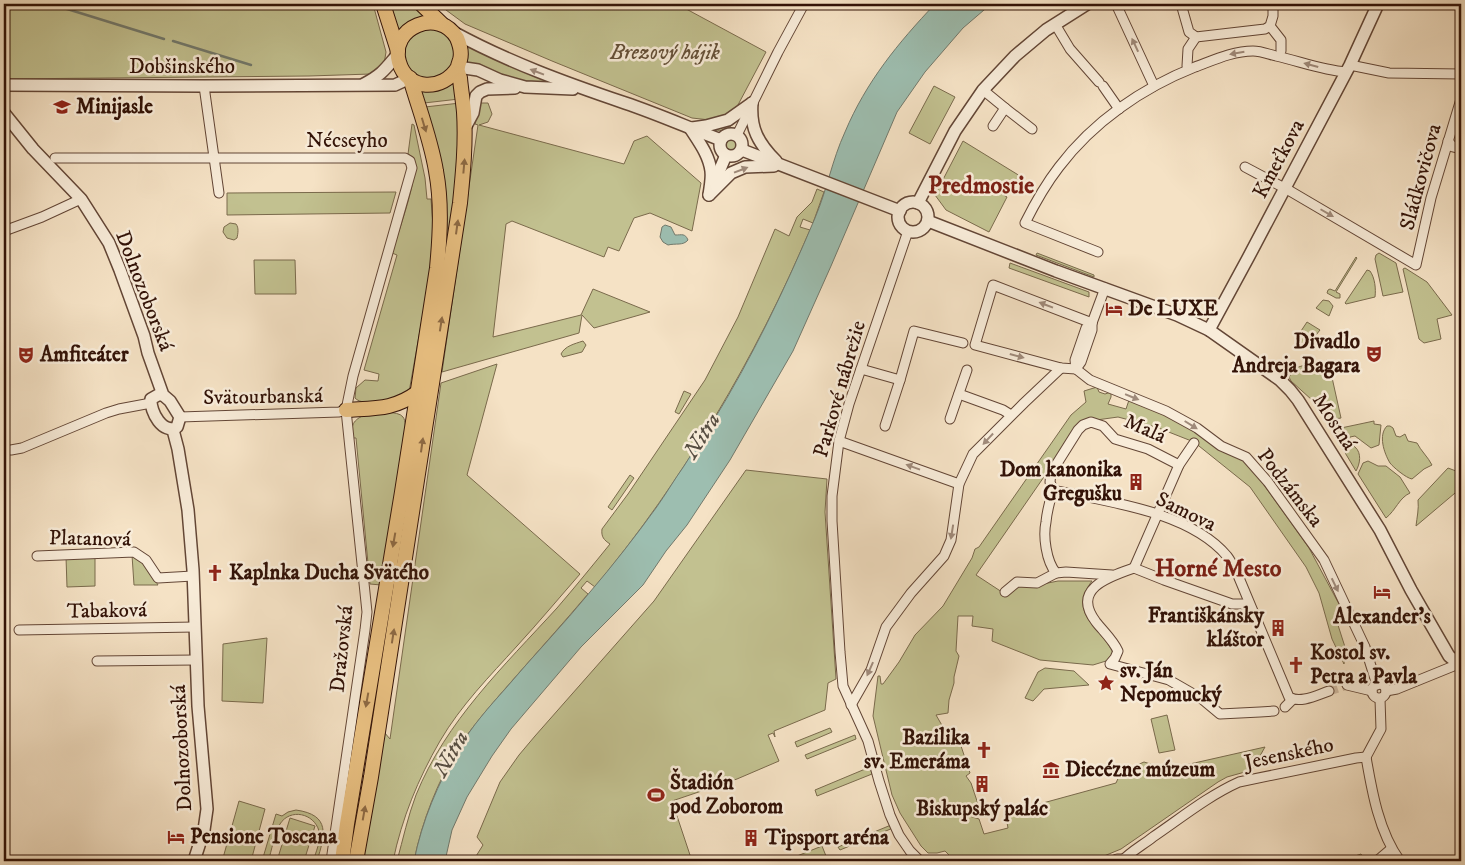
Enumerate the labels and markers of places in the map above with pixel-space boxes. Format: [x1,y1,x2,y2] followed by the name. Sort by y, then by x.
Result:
[76,94,153,121] place label: Minijasle
[52,97,72,117] school or university icon: Minijasle
[1128,296,1218,322] place label: De LUXE
[1104,299,1124,319] hotel icon: De LUXE
[1231,329,1361,380] place label: Divadlo Andreja Bagara
[39,342,130,368] place label: Amfiteáter
[1364,344,1384,364] theatre icon: Divadlo Andreja Bagara
[16,345,36,365] theatre icon: Amfiteáter
[1000,457,1123,507] place label: Dom kanonika Gregušku
[1126,472,1146,492] building icon: Dom kanonika Gregušku
[229,560,429,586] place label: Kaplnka Ducha Svätého
[205,563,225,583] church icon: Kaplnka Ducha Svätého
[1372,582,1392,602] hotel icon: Alexander's
[1148,603,1265,653] place label: Františkánsky kláštor
[1332,604,1431,630] place label: Alexander's
[1268,618,1288,638] building icon: Františkánsky kláštor
[1310,640,1418,690] place label: Kostol sv. Petra a Pavla
[1286,655,1306,675] church icon: Kostol sv. Petra a Pavla
[1120,658,1223,708] place label: sv. Ján Nepomucký
[1096,673,1116,693] place icon: sv. Ján Nepomucký
[864,725,971,775] place label: Bazilika sv. Emeráma
[974,740,994,760] church icon: Bazilika sv. Emeráma
[1065,757,1215,783] place label: Diecézne múzeum
[1041,760,1061,780] museum icon: Diecézne múzeum
[669,768,783,820] place label: Štadión pod Zoborom
[972,774,992,794] building icon: Biskupský palác
[646,785,666,805] sports icon: Štadión pod Zoborom
[916,796,1048,822] place label: Biskupský palác
[190,824,338,850] place label: Pensione Toscana
[764,825,890,851] place label: Tipsport aréna
[166,827,186,847] hotel icon: Pensione Toscana
[741,828,761,848] building icon: Tipsport aréna

